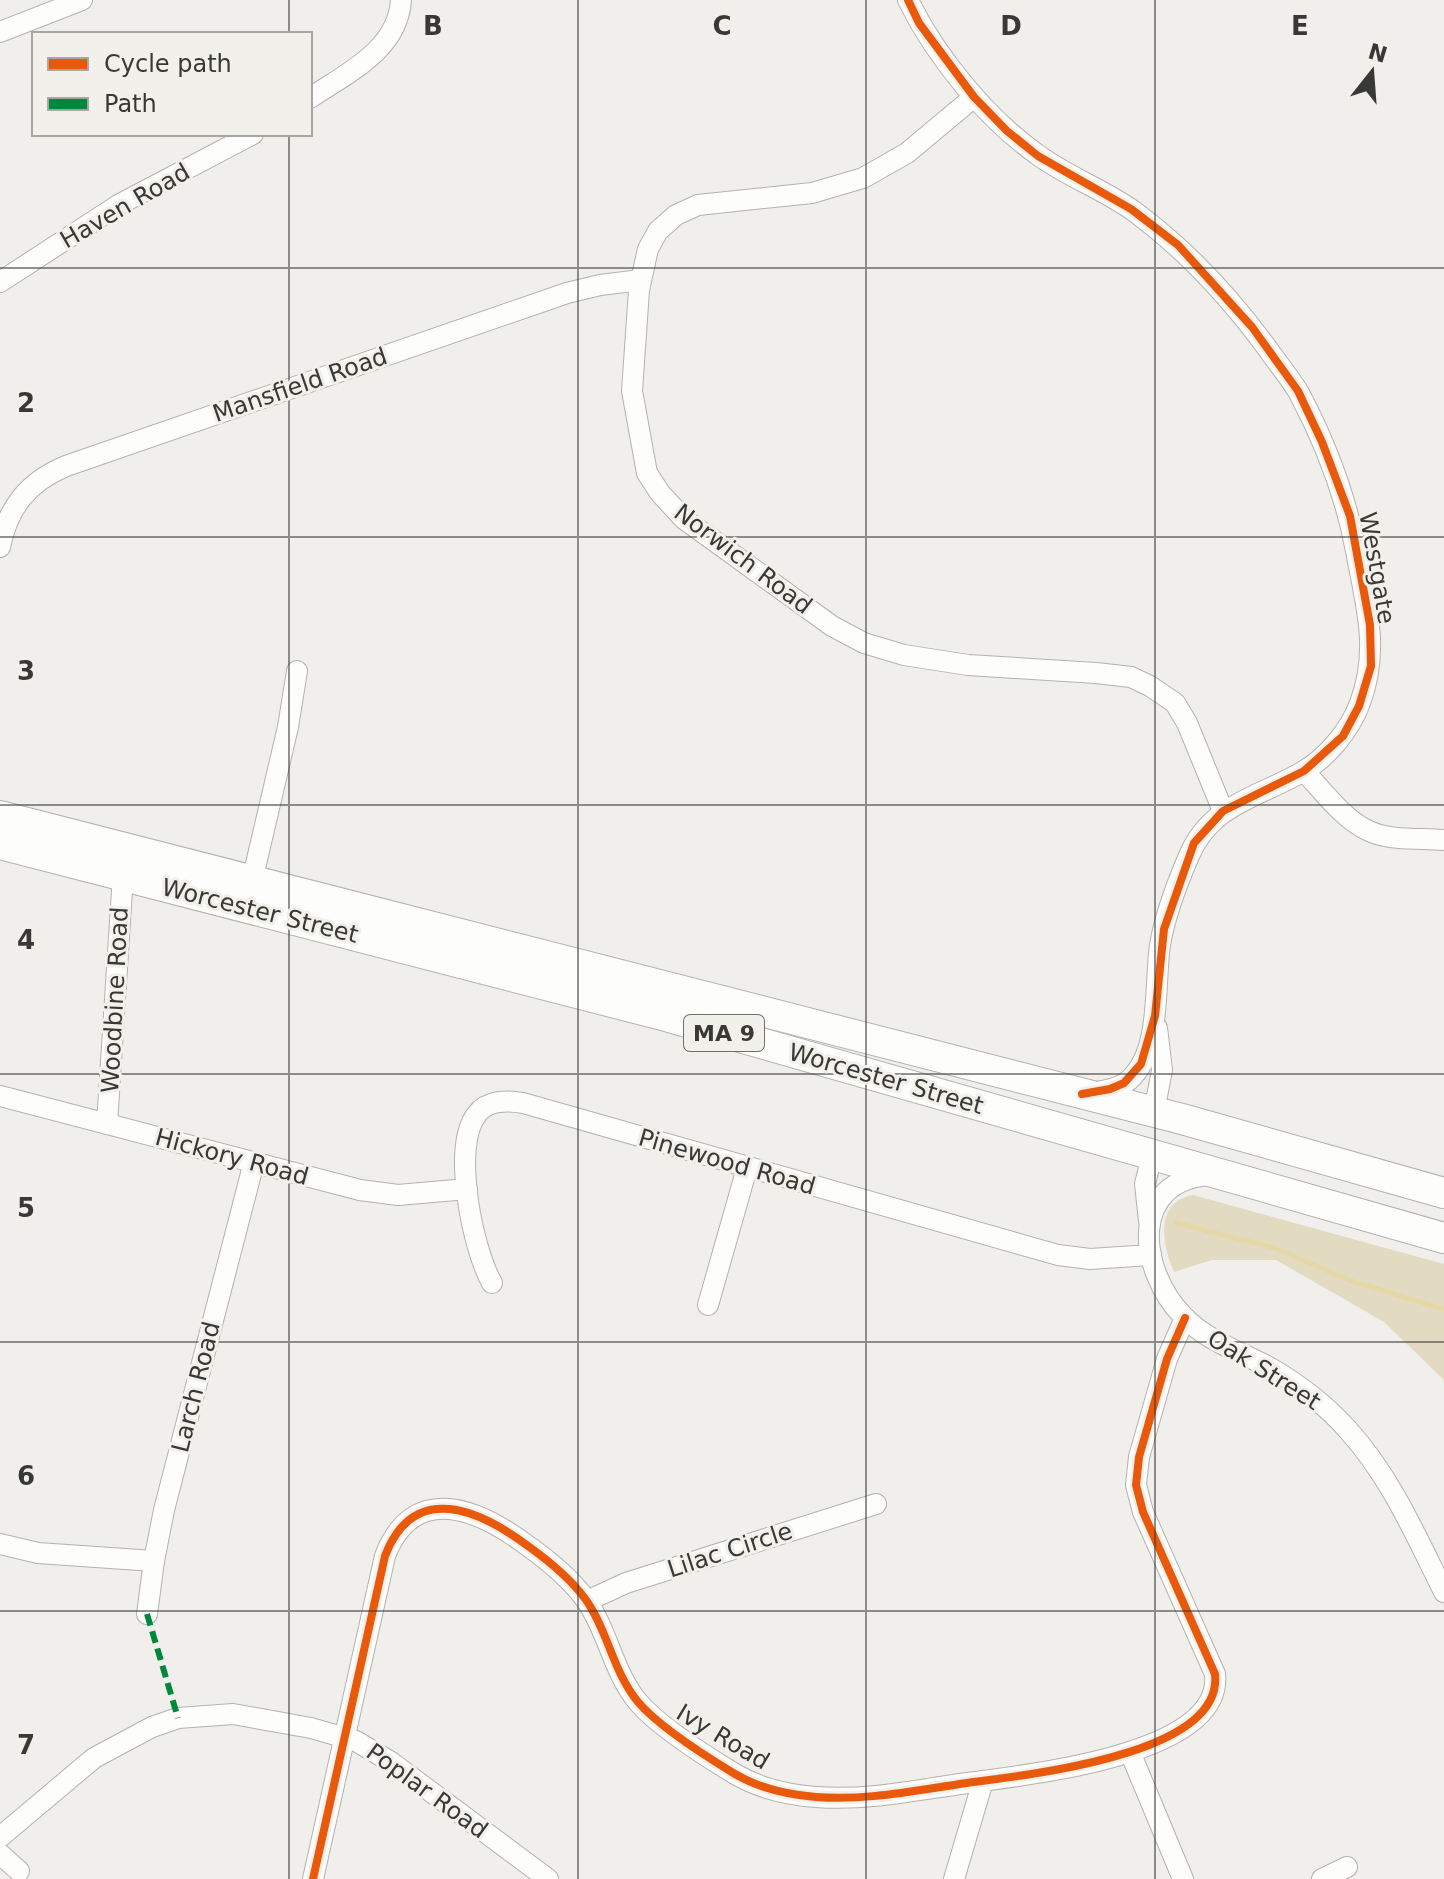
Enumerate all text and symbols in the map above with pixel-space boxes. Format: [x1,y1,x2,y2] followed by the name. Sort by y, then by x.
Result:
[423,11,443,41] text: B
[712,11,732,41] text: C
[1000,11,1022,41] text: D
[1291,11,1309,41] text: E
[32,32,312,136] legend
[1332,32,1412,112] north arrow
[1365,39,1390,68] text: N
[104,50,232,78] text: Cycle path
[104,90,157,118] text: Path
[55,158,195,254] street label: Haven Road
[209,342,391,428] street label: Mansfield Road
[17,388,35,418] text: 2
[669,498,817,620] street label: Norwich Road
[1353,510,1401,626] street label: Westgate
[17,656,35,686] text: 3
[159,873,361,949] street label: Worcester Street
[96,906,134,1094] street label: Woodbine Road
[17,925,35,955] text: 4
[684,1015,764,1051] road number: MA 9
[785,1038,987,1120] street label: Worcester Street
[152,1123,312,1191] street label: Hickory Road
[635,1123,819,1201] street label: Pinewood Road
[17,1193,35,1223] text: 5
[166,1319,226,1455] street label: Larch Road
[1202,1324,1326,1416] street label: Oak Street
[17,1461,35,1491] text: 6
[664,1517,796,1583] street label: Lilac Circle
[671,1698,775,1776] street label: Ivy Road
[17,1730,35,1760] text: 7
[361,1738,493,1844] street label: Poplar Road

